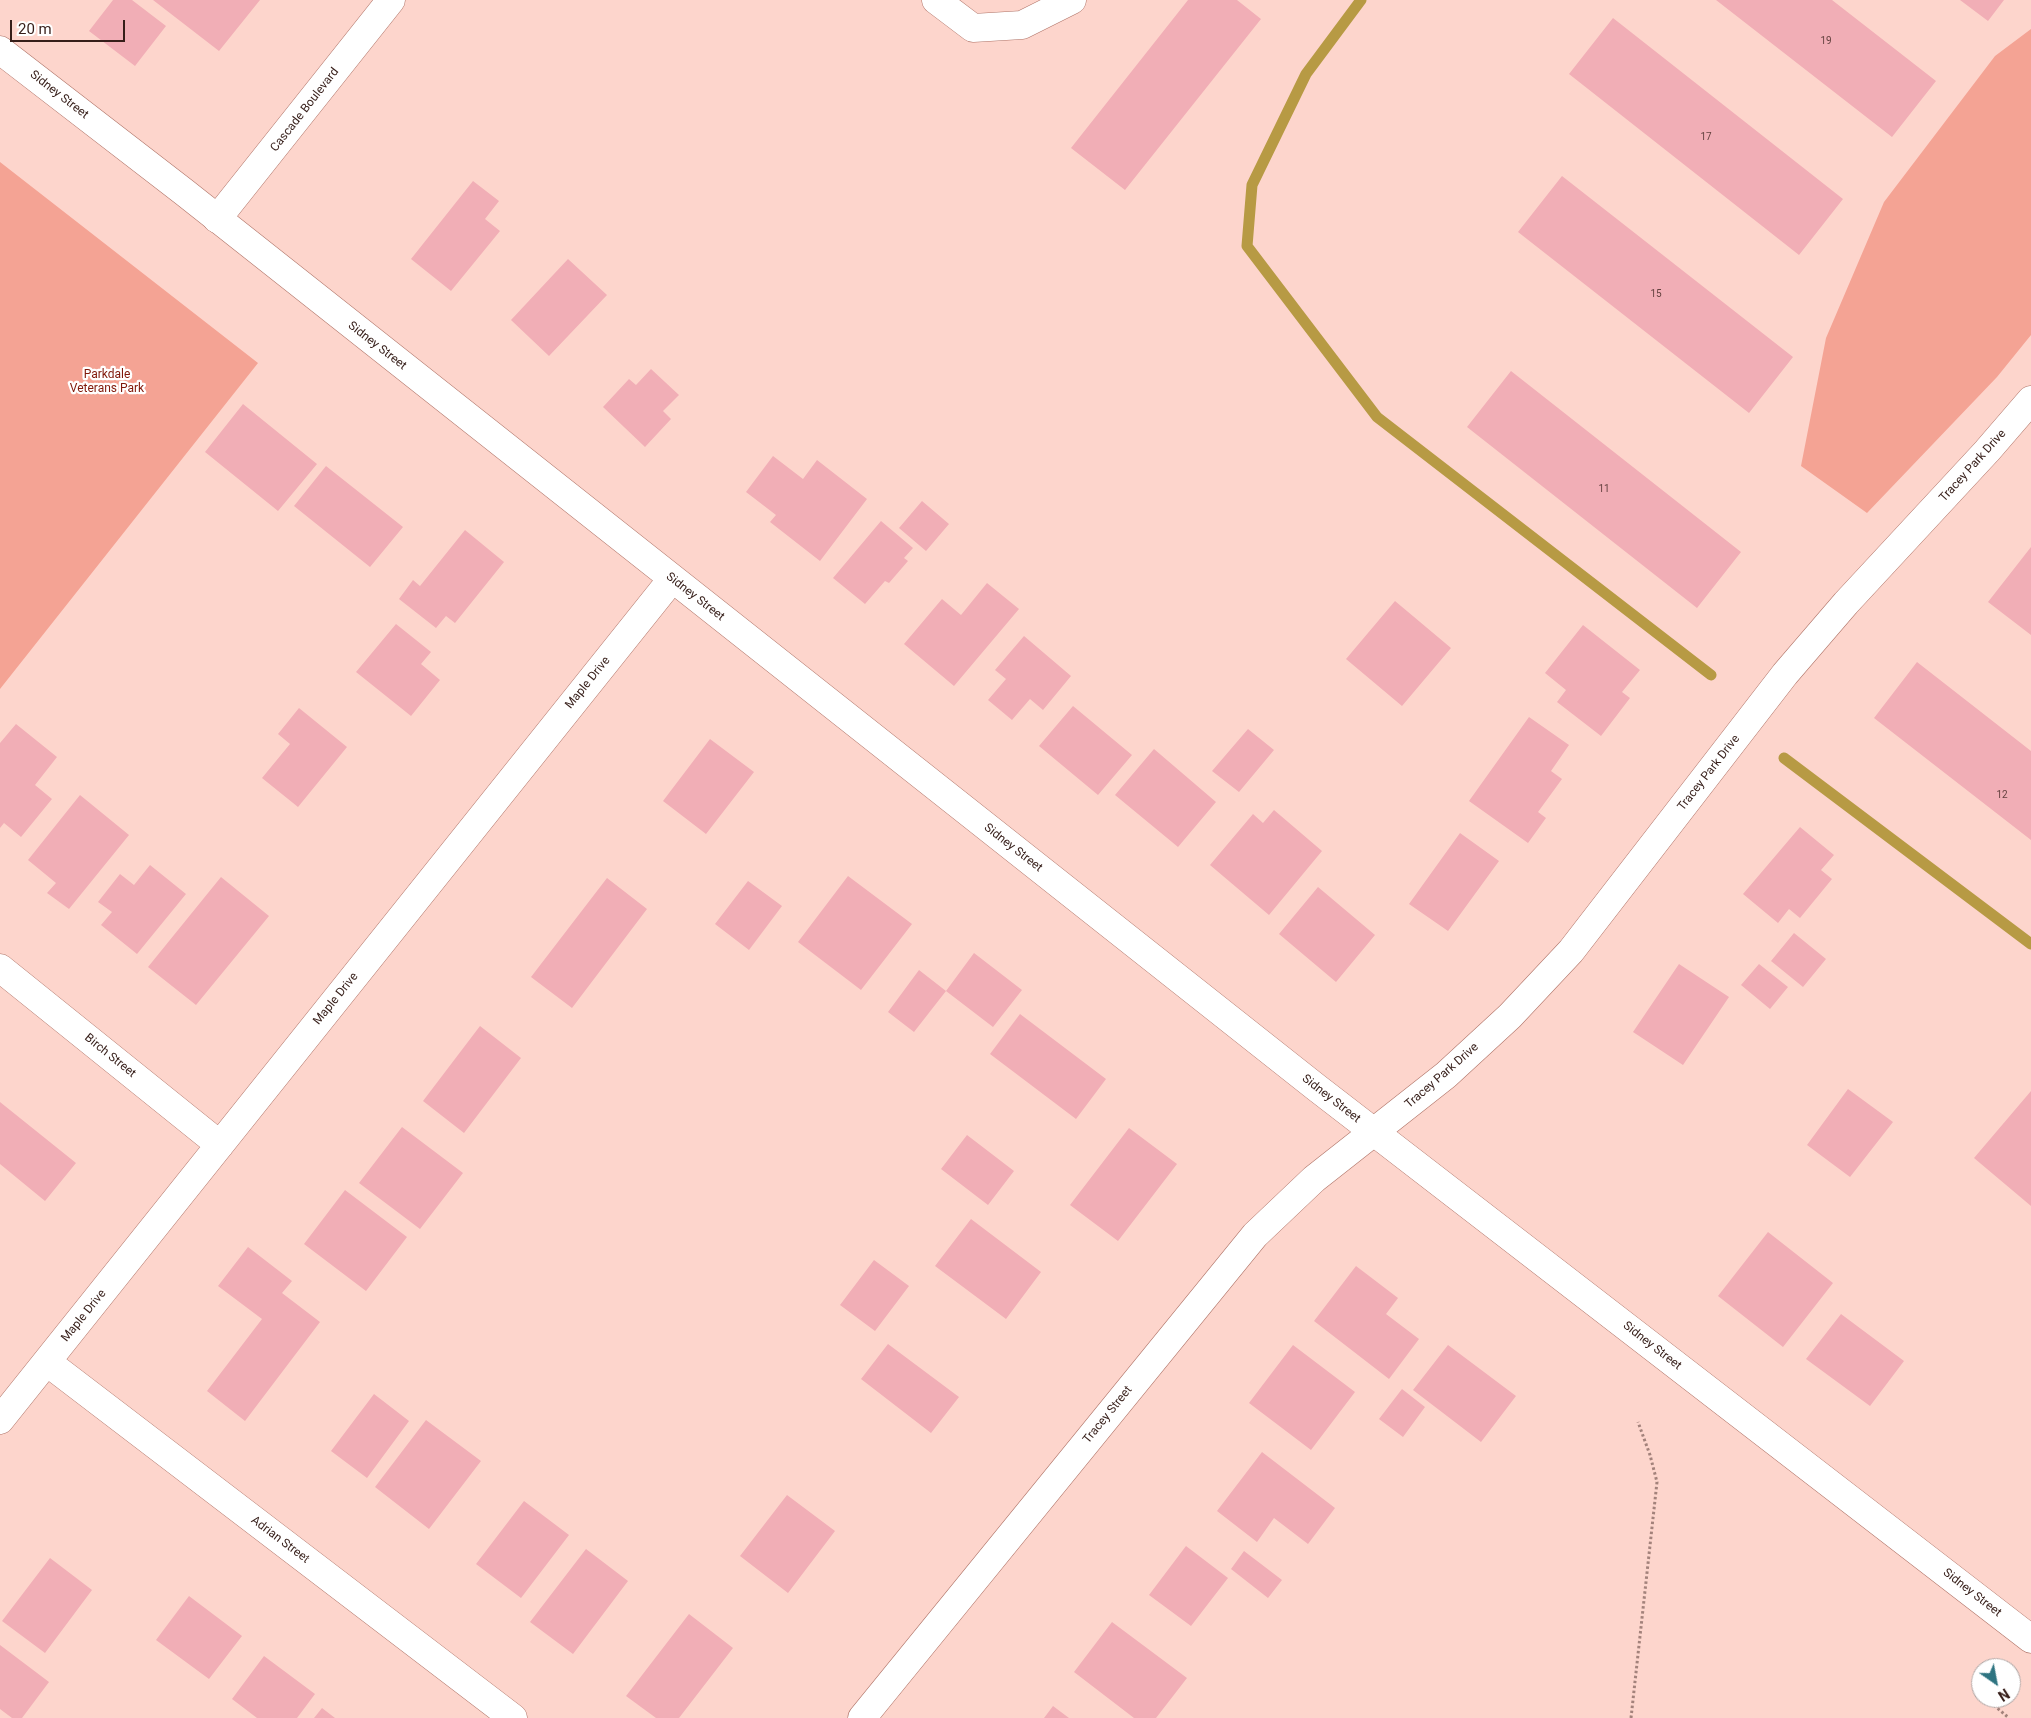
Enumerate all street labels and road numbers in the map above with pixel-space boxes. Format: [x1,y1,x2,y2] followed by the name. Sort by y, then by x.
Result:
[268,65,342,155] street label: Cascade Boulevard
[27,68,91,122] street label: Sidney Street
[345,319,409,373] street label: Sidney Street
[1937,427,2009,505] street label: Tracey Park Drive
[663,570,727,624] street label: Sidney Street
[563,654,613,712] street label: Maple Drive
[1675,732,1743,814] street label: Tracey Park Drive
[981,821,1045,875] street label: Sidney Street
[311,970,361,1028] street label: Maple Drive
[81,1031,139,1081] street label: Birch Street
[1402,1040,1482,1112] street label: Tracey Park Drive
[1299,1072,1363,1126] street label: Sidney Street
[59,1287,109,1345] street label: Maple Drive
[1620,1319,1684,1373] street label: Sidney Street
[1080,1383,1136,1447] street label: Tracey Street
[248,1513,312,1567] street label: Adrian Street
[1940,1566,2004,1620] street label: Sidney Street

